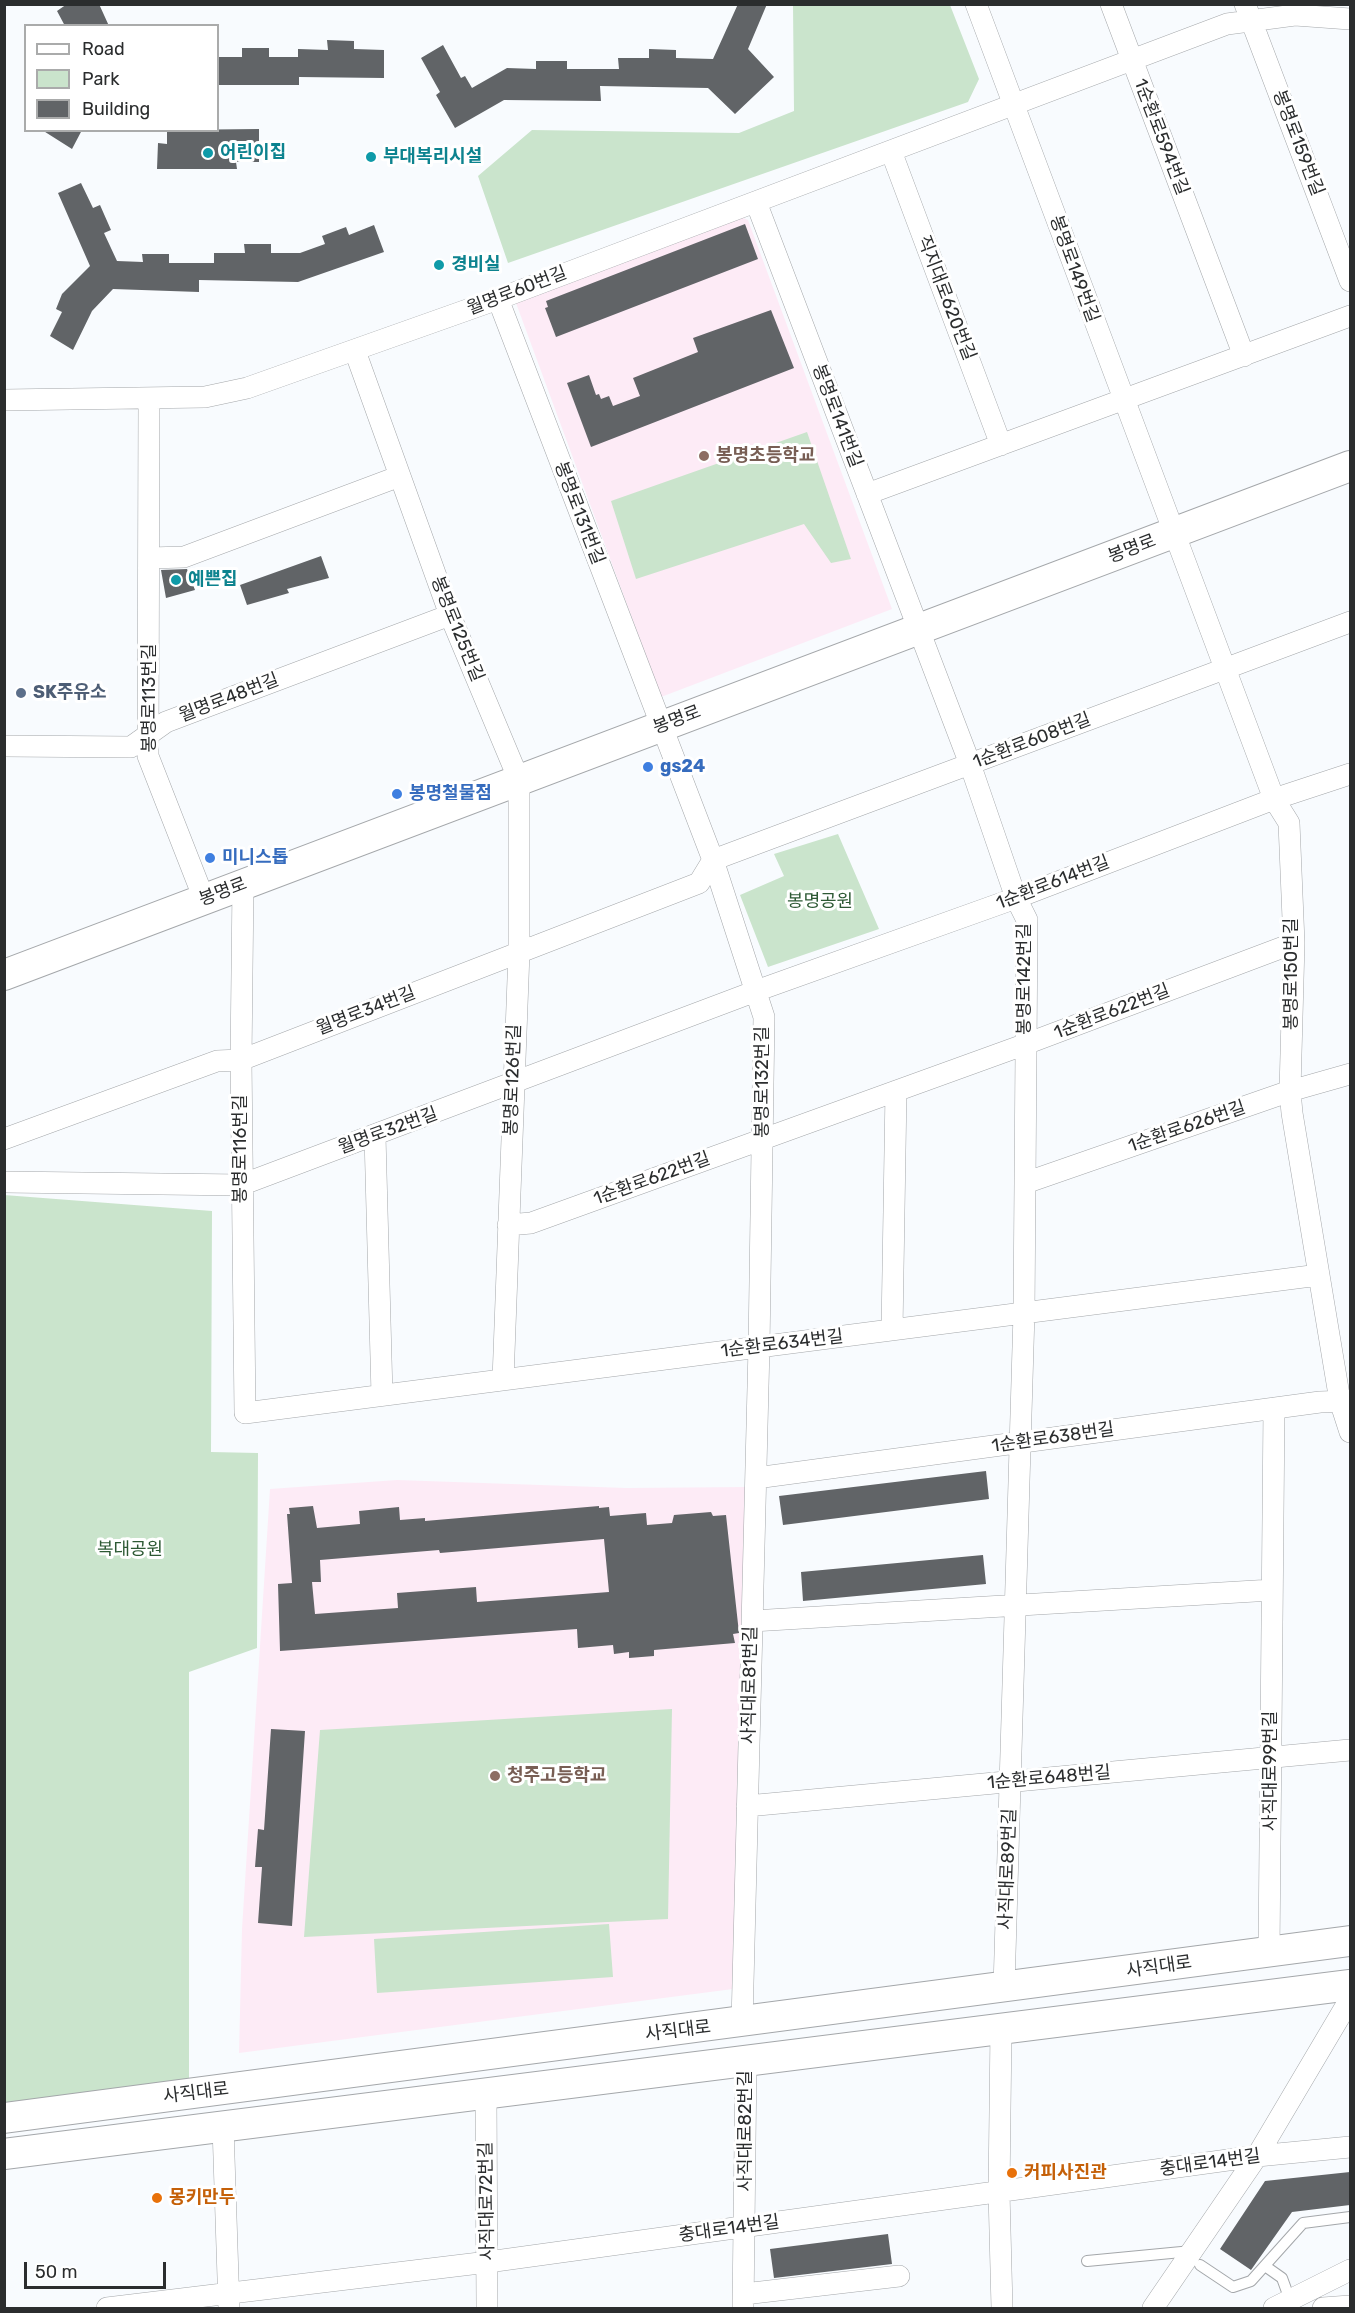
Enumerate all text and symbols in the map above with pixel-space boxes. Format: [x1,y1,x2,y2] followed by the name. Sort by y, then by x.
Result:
[24,24,219,132] legend
[82,38,125,60] text: Road
[82,68,119,90] text: Park
[1129,76,1193,198] street label: 1순환로594번길
[1268,87,1328,199] street label: 봉명로159번길
[82,98,150,120] text: Building
[220,142,286,164] place label: 어린이집
[201,146,215,160] marker: 어린이집
[383,146,482,168] place label: 부대복리시설
[364,150,378,164] marker: 부대복리시설
[1045,213,1103,325] street label: 봉명로149번길
[912,232,980,364] street label: 직지대로620번길
[451,254,501,276] place label: 경비실
[432,258,446,272] marker: 경비실
[464,262,570,320] street label: 월명로60번길
[807,361,867,471] street label: 봉명로141번길
[716,445,815,467] place label: 봉명초등학교
[697,449,711,463] marker: 봉명초등학교
[549,458,609,568] street label: 봉명로131번길
[1105,530,1159,568] street label: 봉명로
[188,569,238,591] place label: 예쁜집
[169,573,183,587] marker: 예쁜집
[426,573,488,685] street label: 봉명로125번길
[139,643,161,753] street label: 봉명로113번길
[176,669,282,727] street label: 월명로48번길
[33,682,107,704] place label: SK주유소
[14,686,28,700] marker: SK주유소
[650,701,704,739] street label: 봉명로
[970,709,1094,773] street label: 1순환로608번길
[660,756,705,778] place label: gs24
[641,760,655,774] marker: gs24
[409,783,492,805] place label: 봉명철물점
[390,787,404,801] marker: 봉명철물점
[222,847,288,869] place label: 미니스톱
[203,851,217,865] marker: 미니스톱
[993,851,1113,915] street label: 1순환로614번길
[196,873,250,911] street label: 봉명로
[787,891,853,913] park label: 봉명공원
[1281,918,1303,1030] street label: 봉명로150번길
[1014,923,1036,1035] street label: 봉명로142번길
[1051,980,1173,1044] street label: 1순환로622번길
[313,982,419,1040] street label: 월명로34번길
[500,1024,526,1136] street label: 봉명로126번길
[752,1026,774,1138] street label: 봉명로132번길
[230,1094,252,1204] street label: 봉명로116번길
[1125,1097,1249,1157] street label: 1순환로626번길
[335,1103,441,1159] street label: 월명로32번길
[591,1148,713,1210] street label: 1순환로622번길
[719,1326,845,1362] street label: 1순환로634번길
[990,1419,1116,1457] street label: 1순환로638번길
[97,1539,163,1561] park label: 복대공원
[738,1626,762,1744] street label: 사직대로81번길
[1260,1711,1282,1831] street label: 사직대로99번길
[986,1762,1112,1794] street label: 1순환로648번길
[507,1765,606,1787] place label: 청주고등학교
[488,1769,502,1783] marker: 청주고등학교
[995,1808,1021,1930] street label: 사직대로89번길
[1125,1952,1193,1982] street label: 사직대로
[644,2016,712,2046] street label: 사직대로
[735,2070,757,2192] street label: 사직대로82번길
[162,2078,230,2108] street label: 사직대로
[475,2141,499,2261] street label: 사직대로72번길
[1158,2145,1262,2181] street label: 충대로14번길
[1024,2162,1107,2184] place label: 커피사진관
[1005,2166,1019,2180] marker: 커피사진관
[169,2187,235,2209] place label: 몽키만두
[150,2191,164,2205] marker: 몽키만두
[677,2211,781,2247] street label: 충대로14번길
[27,2250,170,2288] scale bar
[35,2261,78,2283] text: 50 m

